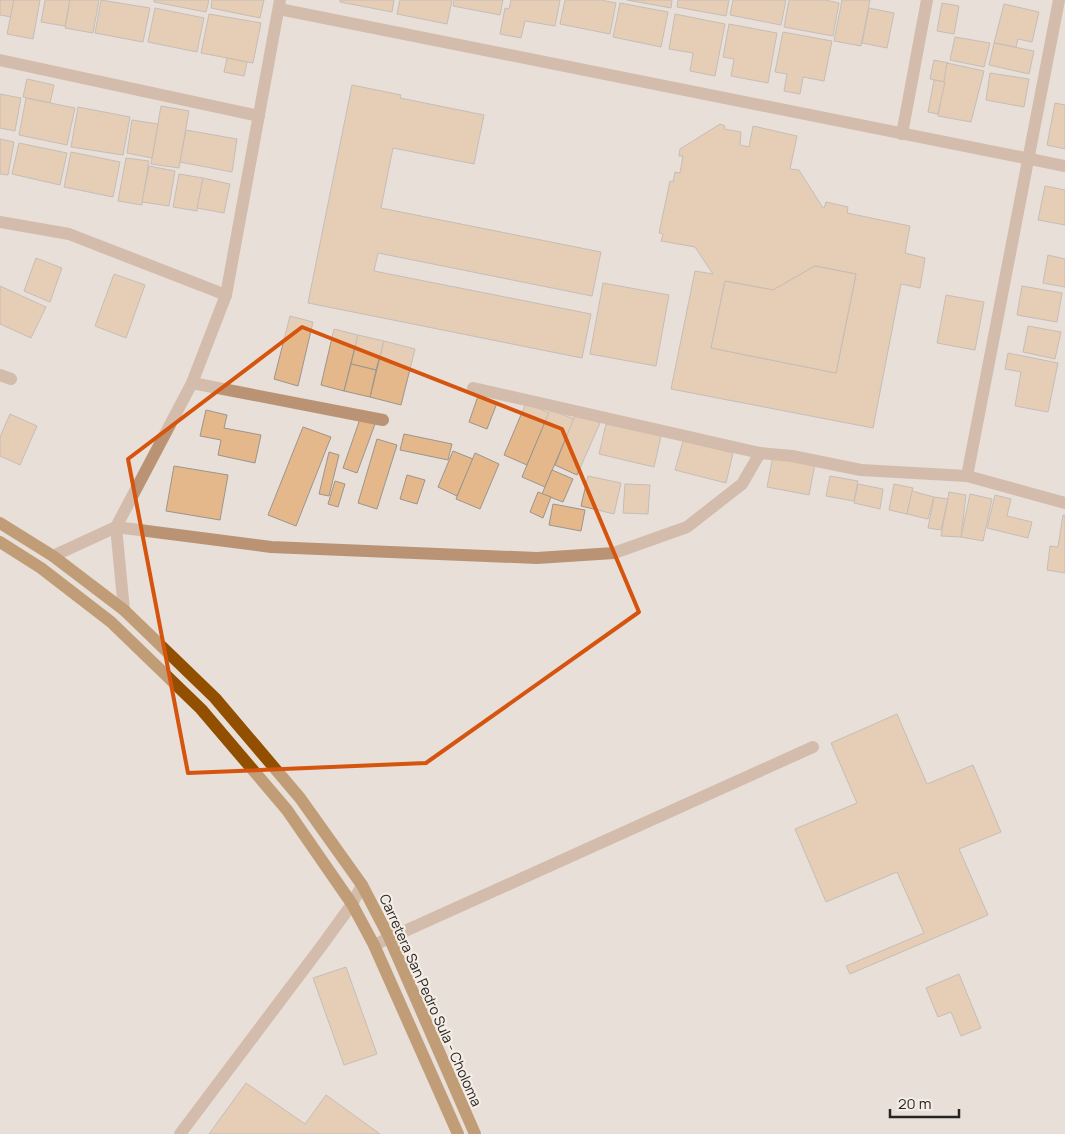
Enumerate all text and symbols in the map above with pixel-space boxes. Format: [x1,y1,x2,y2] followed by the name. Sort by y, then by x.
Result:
[375,891,487,1109] street label: Carretera San Pedro Sula - Choloma
[890,1086,959,1118] scale bar
[898,1093,931,1114] text: 20 m

